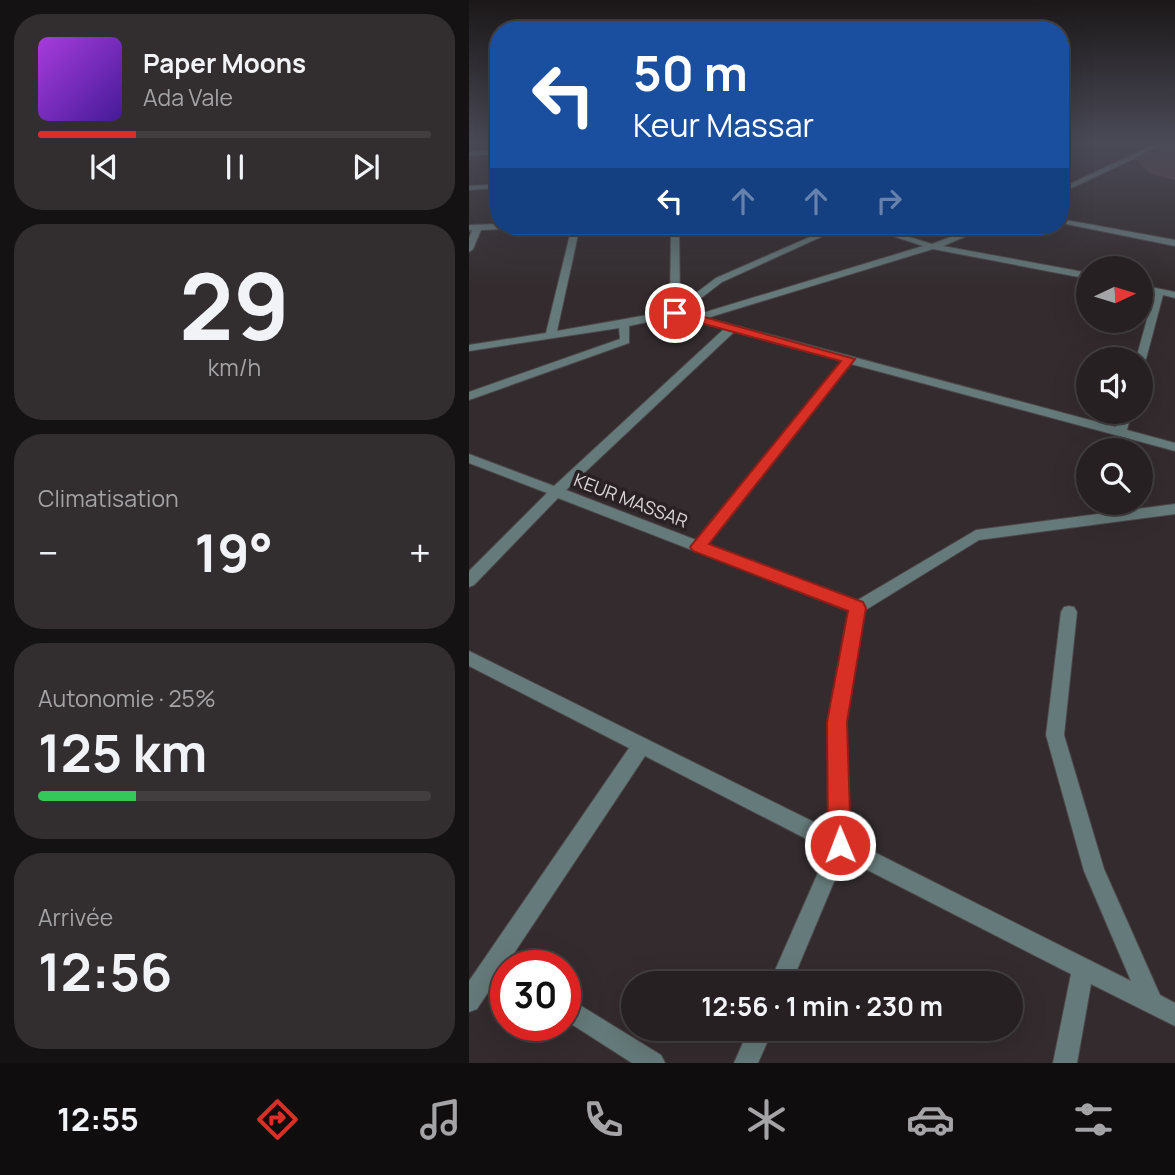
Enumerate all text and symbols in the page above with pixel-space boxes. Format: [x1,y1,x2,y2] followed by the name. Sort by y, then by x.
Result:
[633,39,748,106] text: 50 m
[143,45,306,81] text: Paper Moons
[518,49,609,140] icon: left
[143,81,233,113] text: Ada Vale
[633,103,814,147] text: Keur Massar
[85,148,123,186] icon: previous
[216,148,254,186] icon: pause
[347,148,385,186] icon: next
[651,182,689,220] icon: left
[724,182,762,220] icon: ahead
[797,182,835,220] icon: ahead
[870,182,908,220] icon: right
[179,243,290,367] text: 29
[1076,256,1153,332] north arrow
[1076,256,1153,515] map controls
[645,283,705,343] pin
[656,294,694,332] icon: arrive
[1076,347,1153,424] button: sound
[208,351,261,383] text: km/h
[1076,438,1153,515] button: search
[571,467,691,533] street label: KEUR MASSAR
[38,482,179,514] text: Climatisation
[195,517,273,588] text: 19°
[38,526,59,578] text: −
[409,526,431,578] text: +
[38,682,216,714] text: Autonomie · 25%
[38,717,207,788] text: 125 km
[803,808,877,882] position arrow
[38,901,113,933] text: Arrivée
[38,936,172,1007] text: 12:56
[490,950,581,1041] speed limit sign: 30
[701,988,943,1024] text: 12:56 · 1 min · 230 m
[253,1095,302,1144] icon: directions
[416,1095,465,1144] icon: music
[579,1095,628,1144] icon: phone
[742,1095,791,1144] icon: climate
[906,1095,955,1144] icon: car
[1069,1095,1118,1144] icon: filters
[57,1097,139,1141] text: 12:55

